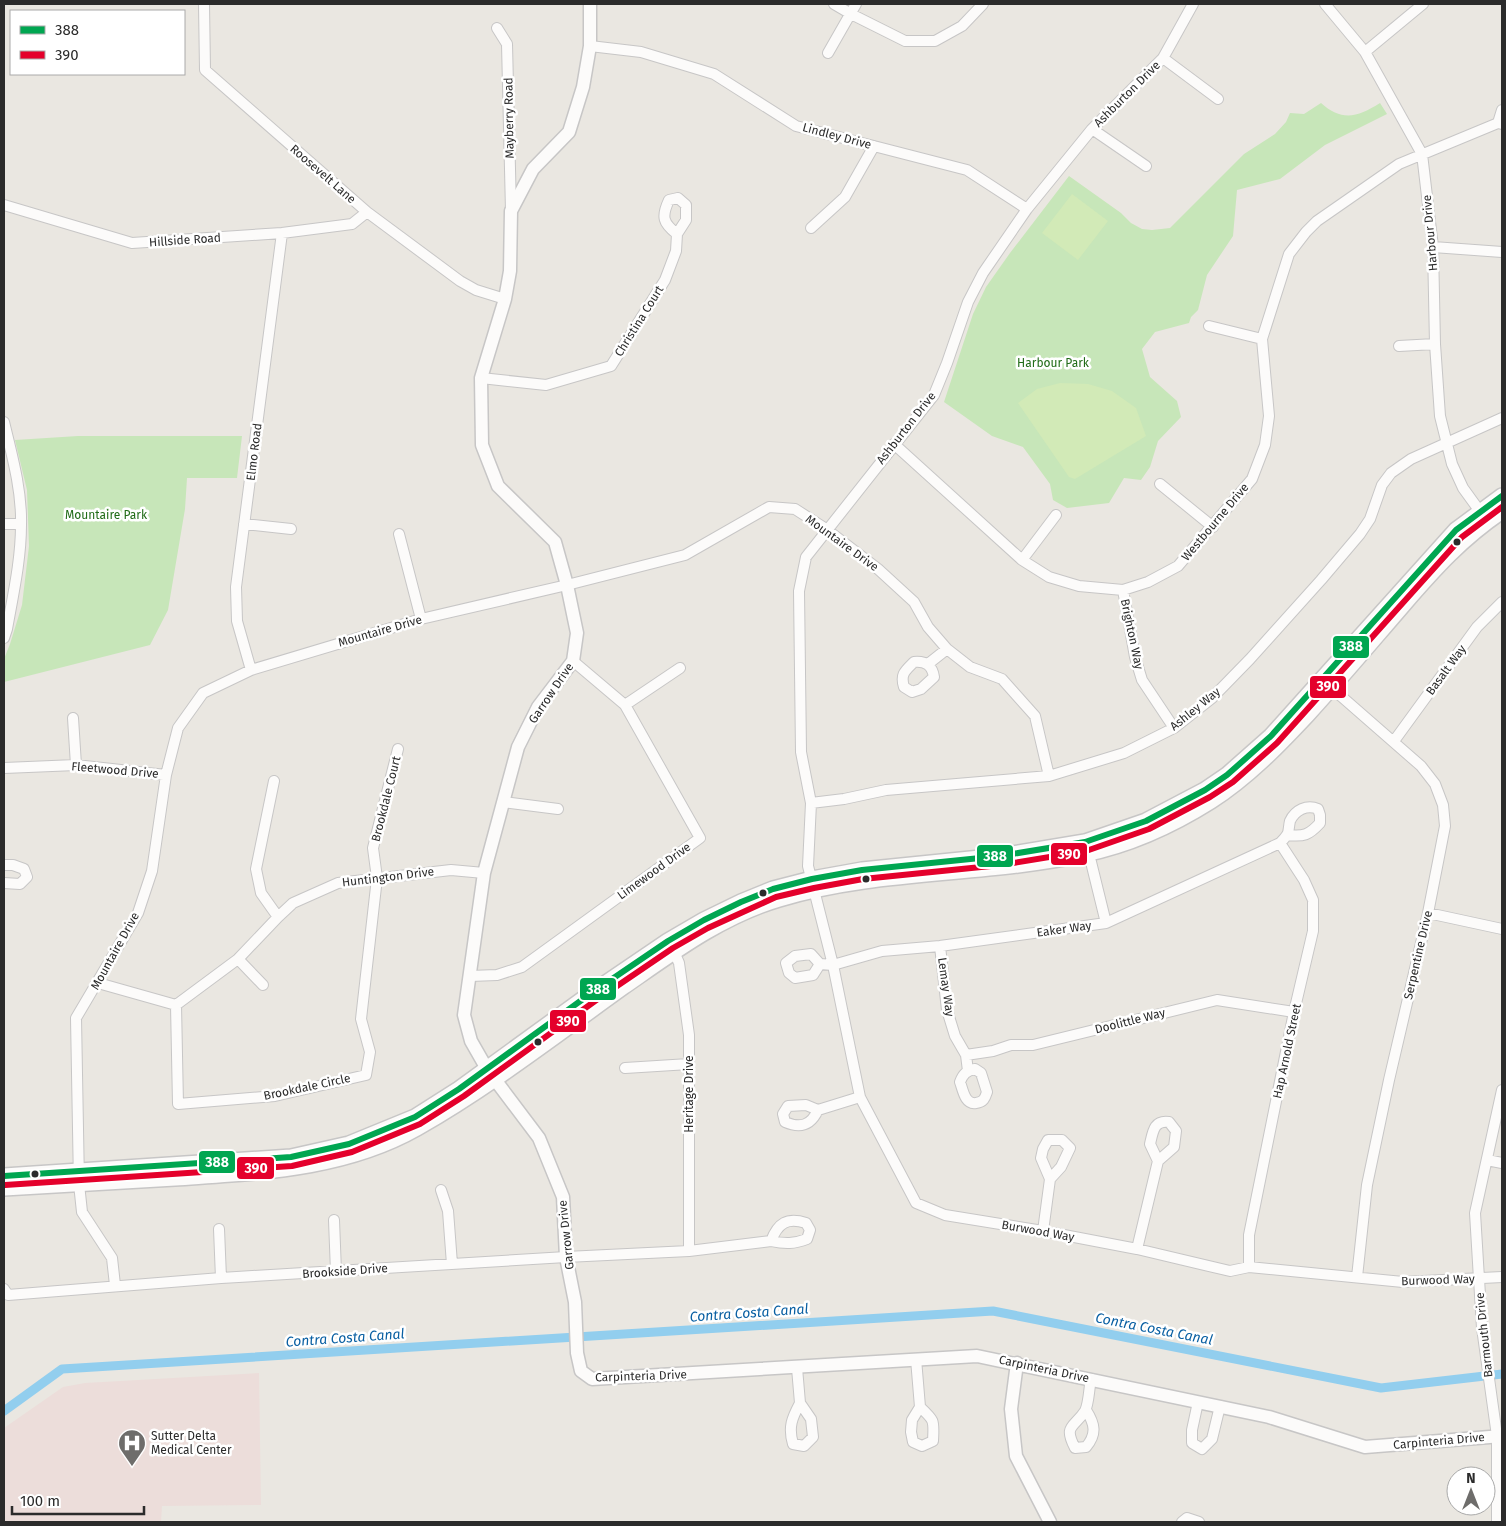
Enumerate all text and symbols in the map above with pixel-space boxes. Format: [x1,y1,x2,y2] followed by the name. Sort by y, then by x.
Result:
[10,10,185,75] legend
[55,21,79,39] text: 388
[55,46,79,64] text: 390
[1091,58,1163,130] street label: Ashburton Drive
[501,77,517,159] street label: Mayberry Road
[801,120,873,152] street label: Lindley Drive
[287,142,359,206] street label: Roosevelt Lane
[1420,194,1440,272] street label: Harbour Drive
[149,231,221,249] street label: Hillside Road
[612,282,667,359] street label: Christina Court
[1017,356,1090,370] park label: Harbour Park
[873,389,939,467] street label: Ashburton Drive
[244,422,264,482] street label: Elmo Road
[1178,480,1252,564] street label: Westbourne Drive
[65,508,148,522] park label: Mountaire Park
[803,512,881,574] street label: Mountaire Drive
[1452,537,1462,547] unlabelled marker
[1118,597,1146,671] street label: Brighton Way
[336,612,424,650] street label: Mountaire Drive
[1332,635,1370,659] line badge: 388
[1338,638,1363,655] text: 388
[1423,642,1469,698] street label: Basalt Way
[526,660,576,726] street label: Garrow Drive
[1309,675,1347,699] line badge: 390
[1315,678,1340,695] text: 390
[1167,685,1223,733] street label: Ashley Way
[369,754,404,843] street label: Brookdale Court
[71,759,159,781] street label: Fleetwood Drive
[615,840,693,902] street label: Limewood Drive
[1050,842,1088,866] line badge: 390
[976,844,1014,868] line badge: 388
[1056,846,1081,863] text: 390
[982,848,1007,865] text: 388
[341,864,435,890] street label: Huntington Drive
[861,874,871,884] unlabelled marker
[758,888,768,898] unlabelled marker
[1401,909,1435,1001] street label: Serpentine Drive
[88,910,142,992] street label: Mountaire Drive
[1036,918,1092,940] street label: Eaker Way
[935,956,957,1018] street label: Lemay Way
[579,977,617,1001] line badge: 388
[585,981,610,998] text: 388
[1270,1001,1304,1100] street label: Hap Arnold Street
[1093,1005,1167,1037] street label: Doolittle Way
[549,1009,587,1033] line badge: 390
[555,1013,580,1030] text: 390
[533,1037,543,1047] unlabelled marker
[682,1055,696,1133] street label: Heritage Drive
[262,1071,352,1103] street label: Brookdale Circle
[198,1150,236,1174] line badge: 388
[204,1154,229,1171] text: 388
[236,1156,275,1180] line badge: 390
[243,1160,268,1177] text: 390
[30,1169,40,1179] unlabelled marker
[555,1199,577,1271] street label: Garrow Drive
[1000,1218,1076,1244] street label: Burwood Way
[302,1261,388,1281] street label: Brookside Drive
[1401,1272,1475,1288] street label: Burwood Way
[1473,1292,1495,1378] street label: Barmouth Drive
[689,1300,809,1326] water label: Contra Costa Canal
[1094,1309,1214,1349] water label: Contra Costa Canal
[285,1325,405,1351] water label: Contra Costa Canal
[998,1353,1090,1385] street label: Carpinteria Drive
[595,1367,687,1385] street label: Carpinteria Drive
[117,1428,147,1467] hospital icon: Sutter Delta Medical Center
[151,1429,232,1457] place label: Sutter Delta Medical Center
[1393,1430,1485,1452] street label: Carpinteria Drive
[1446,1466,1496,1516] north arrow
[1466,1470,1476,1487] text: N
[12,1484,145,1516] scale bar
[20,1492,60,1510] text: 100 m

